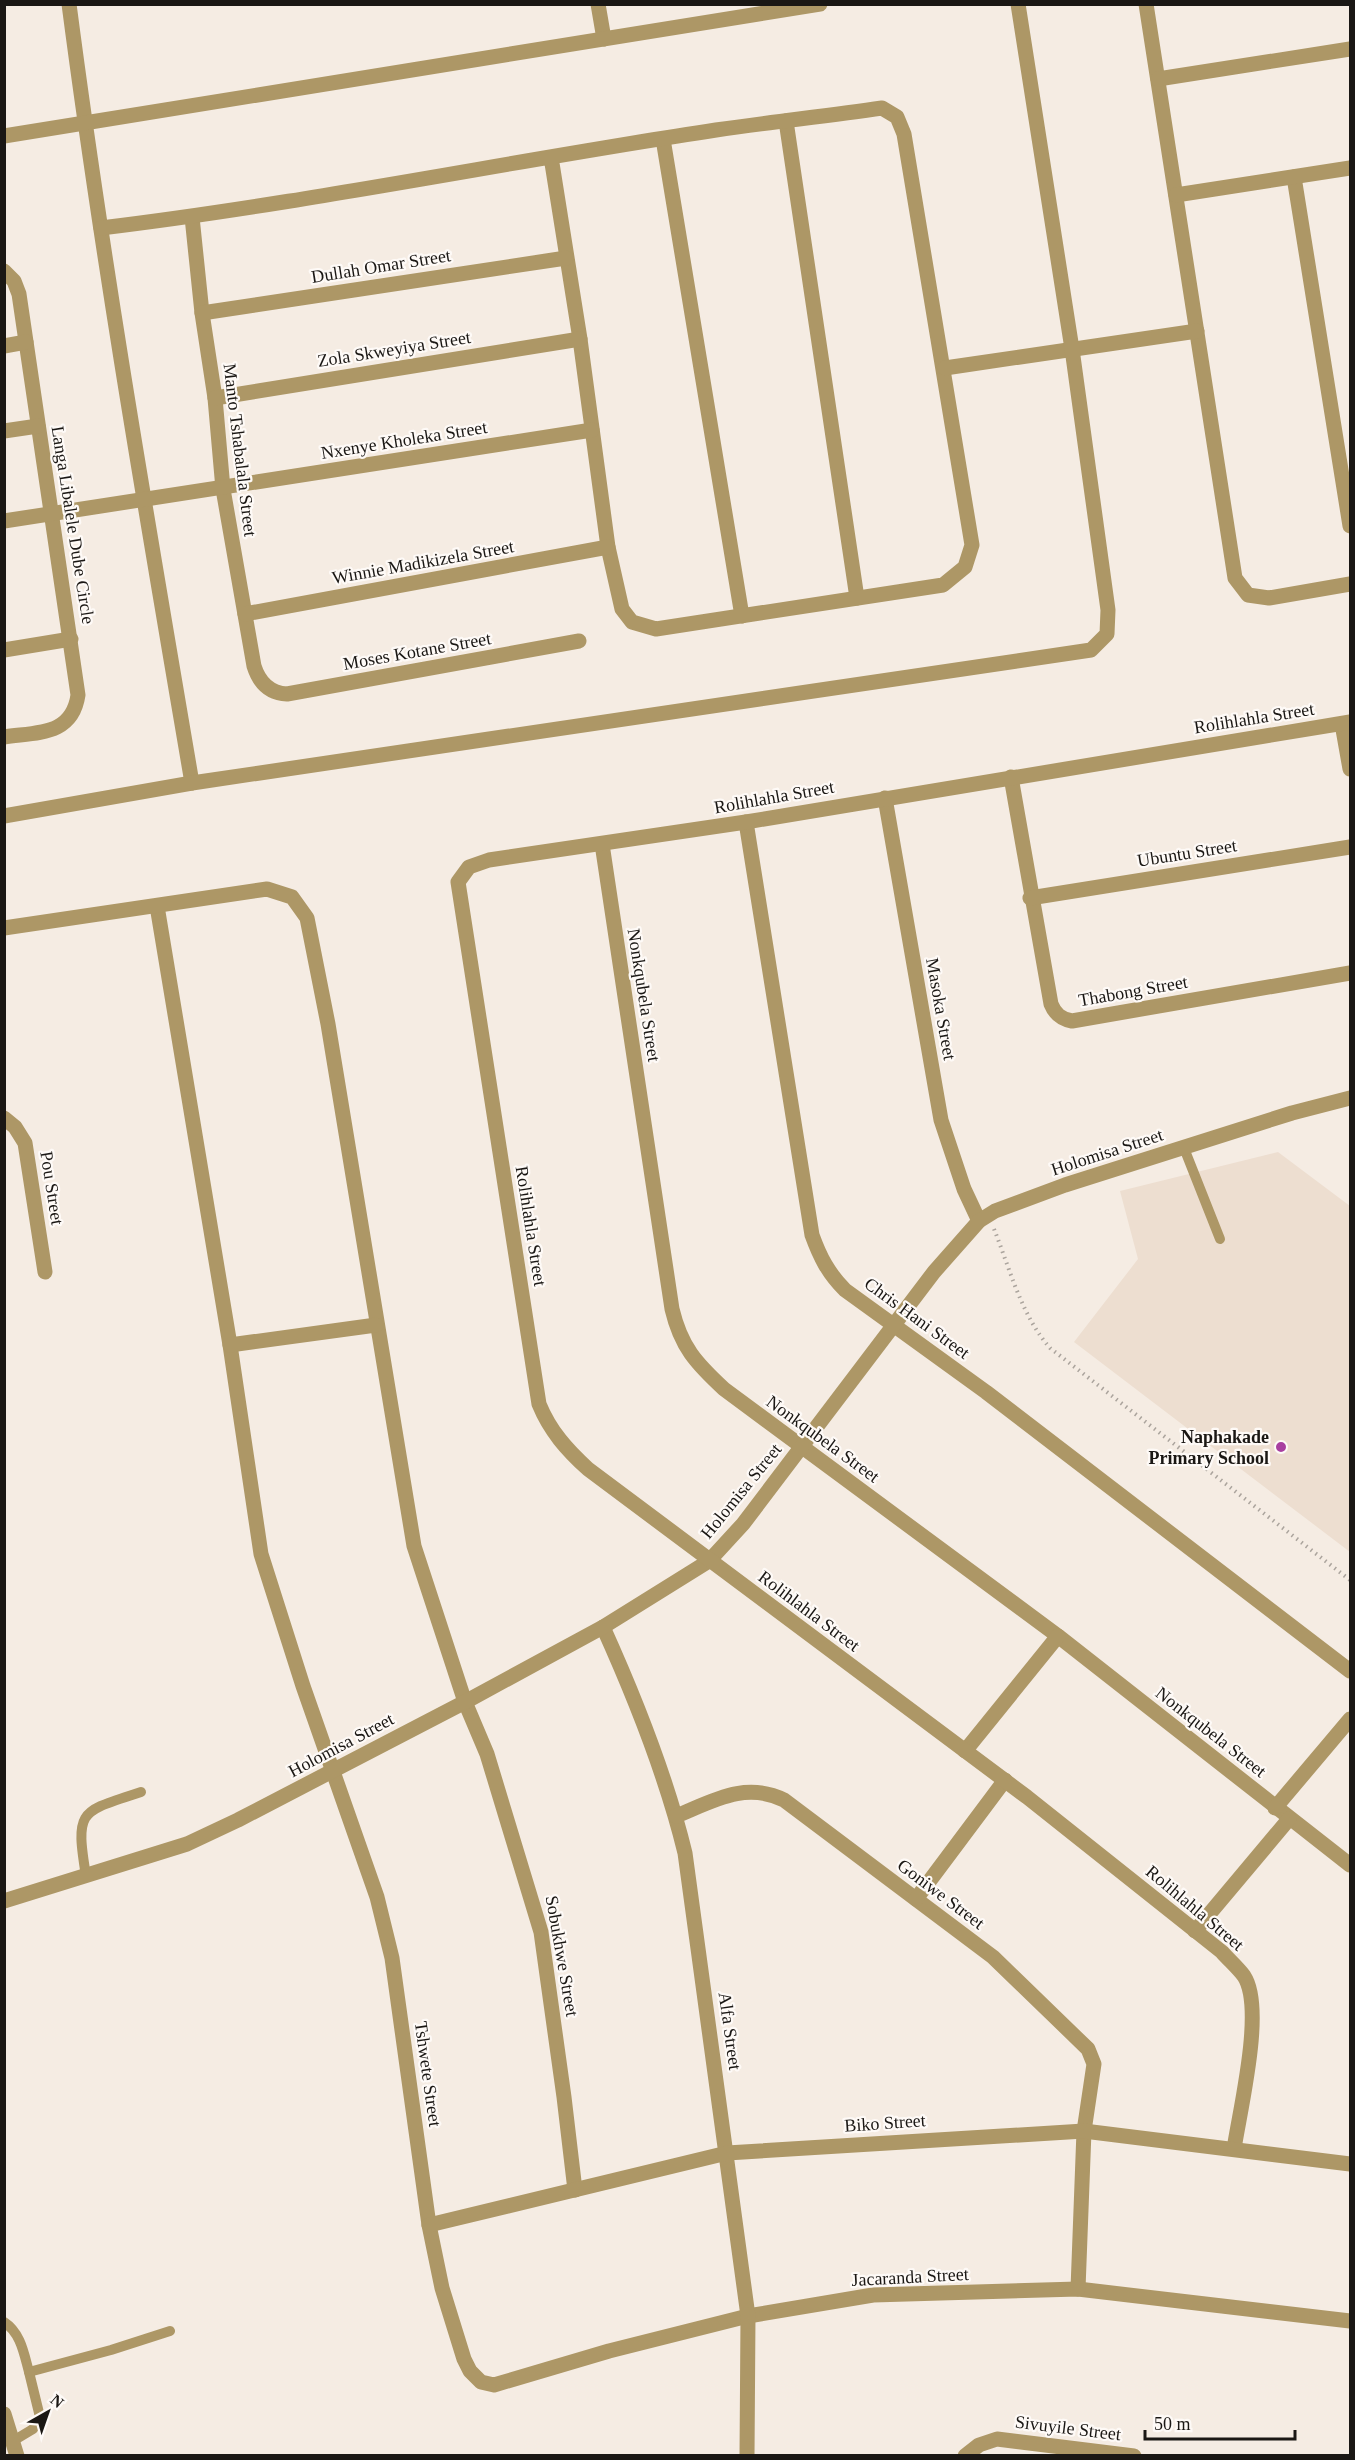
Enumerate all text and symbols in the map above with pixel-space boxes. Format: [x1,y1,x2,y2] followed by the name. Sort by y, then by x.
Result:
[310,245,452,287] street label: Dullah Omar Street
[316,327,472,371] street label: Zola Skweyiya Street
[219,362,261,538] street label: Manto Tshabalala Street
[319,417,489,463] street label: Nxenye Kholeka Street
[47,424,99,626] street label: Langa Libalele Dube Circle
[331,536,515,588] street label: Winnie Madikizela Street
[341,628,493,674] street label: Moses Kotane Street
[1192,699,1316,737] street label: Rolihlahla Street
[712,777,836,817] street label: Rolihlahla Street
[1136,835,1238,871] street label: Ubuntu Street
[624,927,664,1063] street label: Nonkqubela Street
[922,956,960,1062] street label: Masoka Street
[1077,972,1189,1010] street label: Thabong Street
[1049,1124,1165,1180] street label: Holomisa Street
[36,1150,68,1226] street label: Pou Street
[512,1164,550,1288] street label: Rolihlahla Street
[861,1273,973,1363] street label: Chris Hani Street
[763,1391,883,1487] street label: Nonkqubela Street
[1149,1427,1269,1468] place label: Naphakade Primary School
[697,1439,785,1543] street label: Holomisa Street
[1274,1440,1288,1454] marker: Naphakade Primary School
[754,1566,864,1656] street label: Rolihlahla Street
[1152,1683,1270,1781] street label: Nonkqubela Street
[285,1709,397,1781] street label: Holomisa Street
[894,1855,988,1933] street label: Goniwe Street
[1142,1861,1248,1955] street label: Rolihlahla Street
[542,1894,582,2018] street label: Sobukhwe Street
[715,1991,745,2071] street label: Alfa Street
[411,2020,445,2128] street label: Tshwete Street
[844,2110,926,2136] street label: Biko Street
[851,2264,969,2290] street label: Jacaranda Street
[18,2382,78,2442] north arrow
[47,2391,68,2411] text: N
[1145,2403,1295,2441] scale bar
[1014,2412,1122,2444] street label: Sivuyile Street
[1154,2414,1191,2434] text: 50 m

